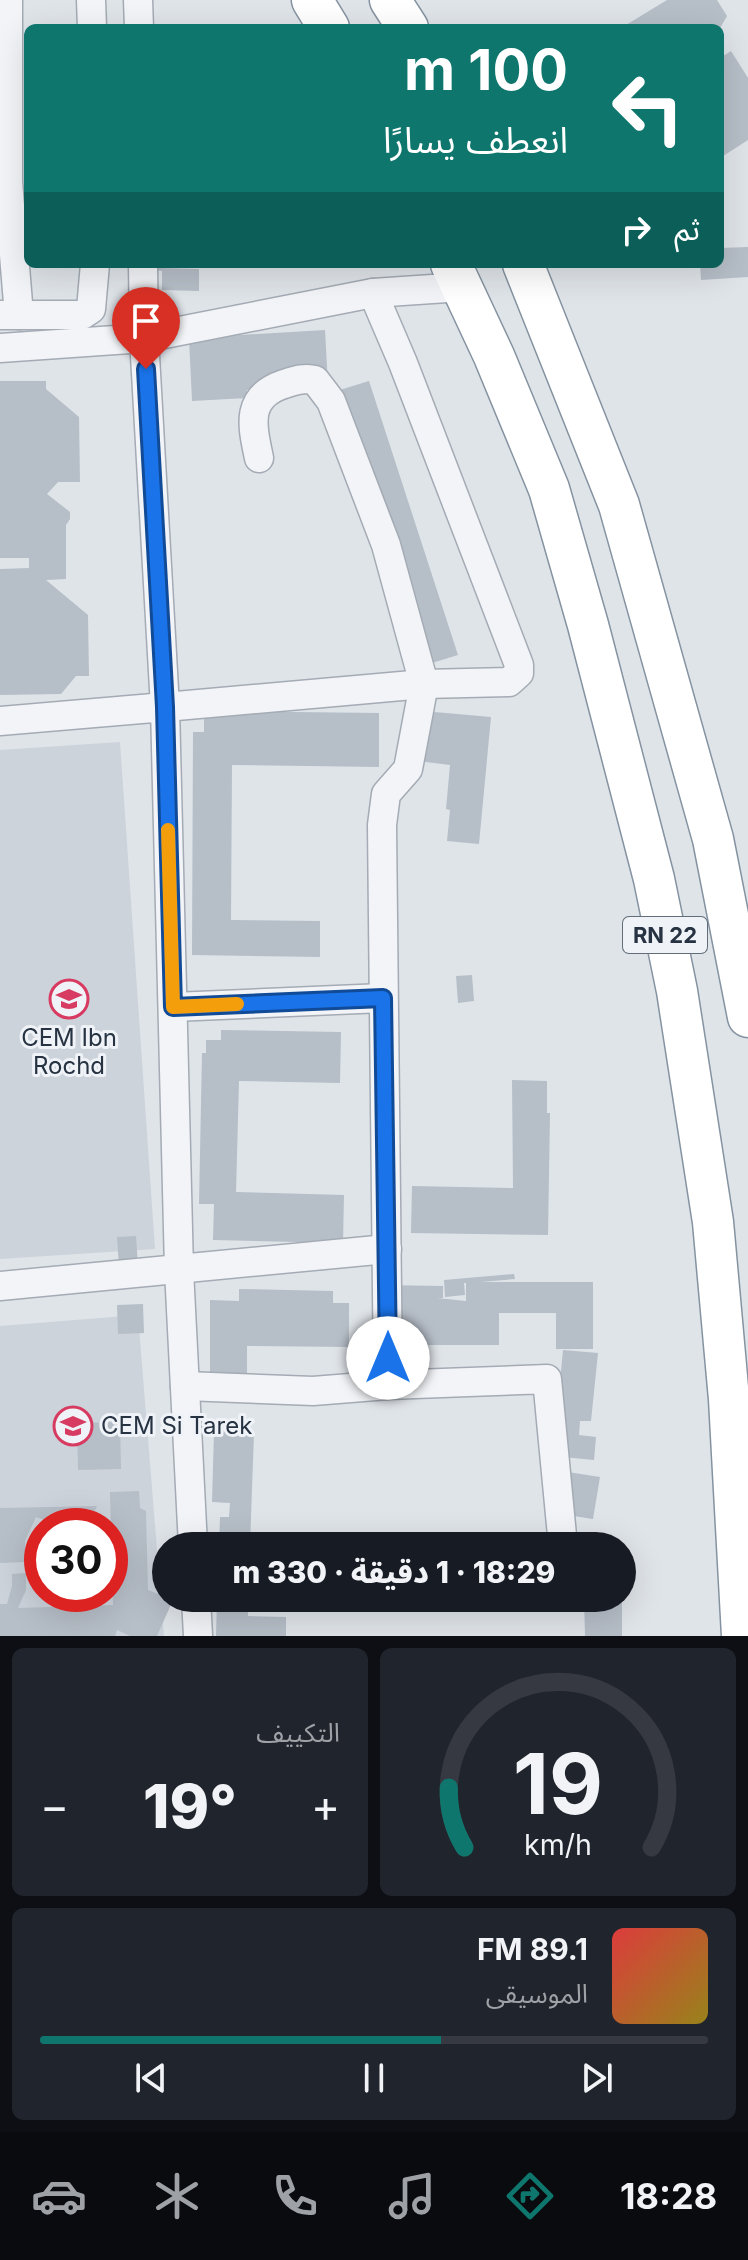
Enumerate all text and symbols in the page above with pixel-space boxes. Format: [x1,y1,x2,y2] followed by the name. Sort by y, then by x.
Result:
[404,36,568,104] text: 100 m
[596,56,700,160] icon: left
[383,118,568,162] text: انعطف يسارًا
[614,208,658,252] icon: right
[674,211,700,247] text: ثم
[112,287,180,369] pin
[124,299,168,343] icon: arrive
[623,917,707,953] road number: RN 22
[48,978,90,1020] school or university icon: CEM Ibn Rochd
[21,1023,117,1080] place label: CEM Ibn Rochd
[346,1316,430,1400] position arrow
[52,1405,94,1447] school or university icon: CEM Si Tarek
[101,1411,252,1440] place label: CEM Si Tarek
[24,1508,128,1612] speed limit sign: 30
[233,1554,555,1590] text: 18:29 · 1 دقيقة · 330 m
[256,1717,340,1748] text: التكييف
[513,1733,603,1834] text: 19
[143,1770,237,1842] text: 19°
[40,1779,69,1833] text: −
[311,1779,340,1833] text: +
[524,1827,592,1862] text: km/h
[477,1931,588,1967] text: 89.1 FM
[486,1978,588,2009] text: الموسيقى
[129,2056,173,2100] icon: previous
[352,2056,396,2100] icon: pause
[575,2056,619,2100] icon: next
[31,2168,87,2224] icon: car
[149,2168,205,2224] icon: climate
[267,2168,323,2224] icon: phone
[384,2168,440,2224] icon: music
[502,2168,558,2224] icon: directions
[620,2174,717,2218] text: 18:28

